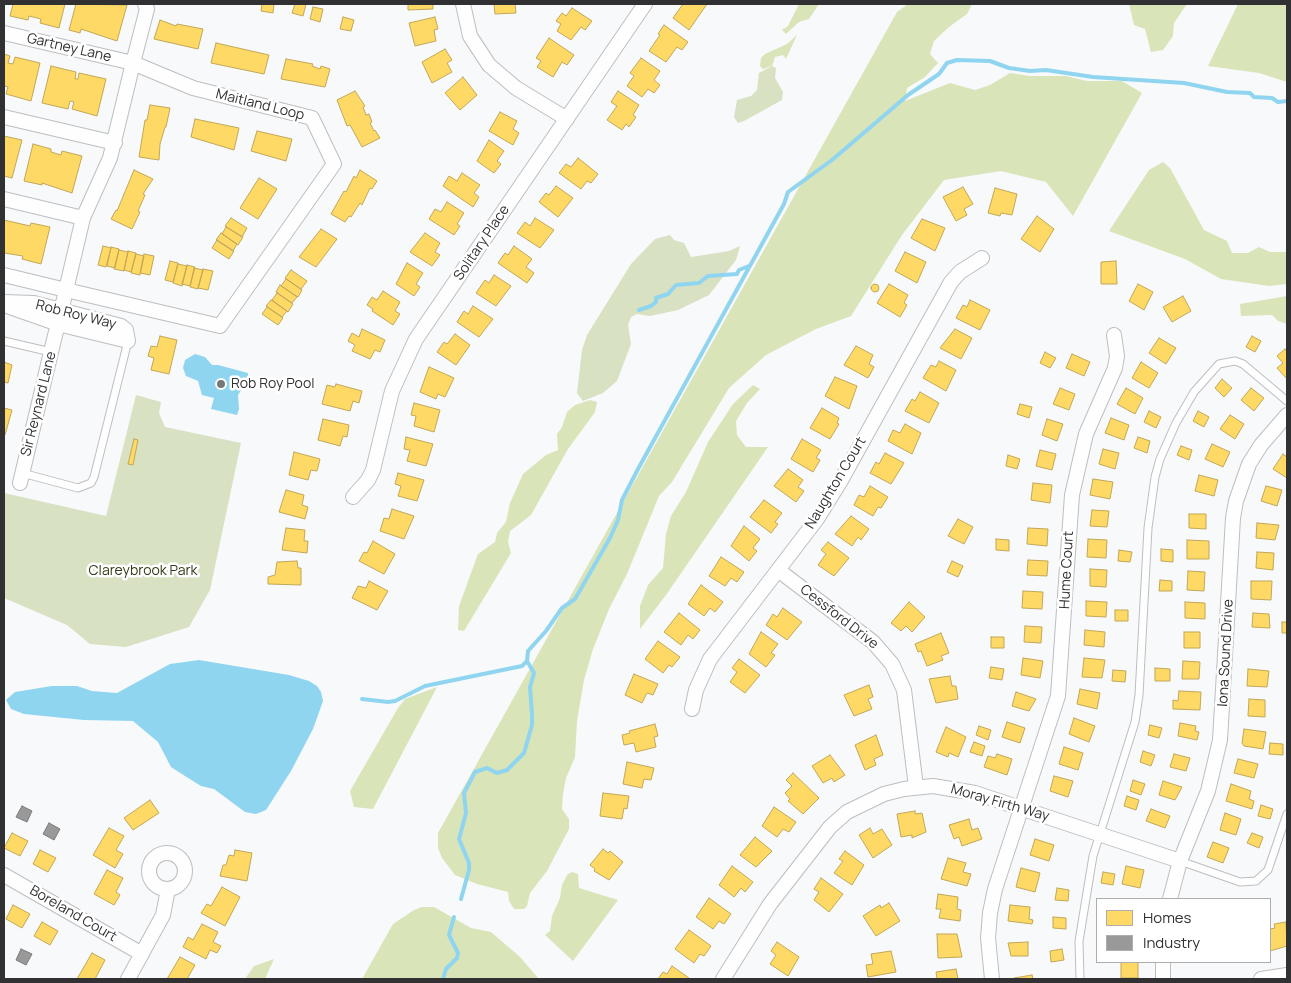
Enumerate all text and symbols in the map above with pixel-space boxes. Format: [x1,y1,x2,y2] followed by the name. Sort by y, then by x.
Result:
[25,30,113,66] street label: Gartney Lane
[214,86,306,124] street label: Maitland Loop
[451,202,513,284] street label: Solitary Place
[34,297,118,333] street label: Rob Roy Way
[18,350,60,458] street label: Sir Reynard Lane
[231,376,314,392] place label: Rob Roy Pool
[215,378,227,390] marker: Rob Roy Pool
[802,434,870,532] street label: Naughton Court
[1057,531,1077,609] street label: Hume Court
[89,563,197,579] park label: Clareybrook Park
[797,581,881,653] street label: Cessford Drive
[1215,599,1237,707] street label: Iona Sound Drive
[949,781,1051,825] street label: Moray Firth Way
[27,882,119,946] street label: Boreland Court
[1096,898,1271,963] legend
[1143,907,1191,928] text: Homes
[1143,932,1200,953] text: Industry

